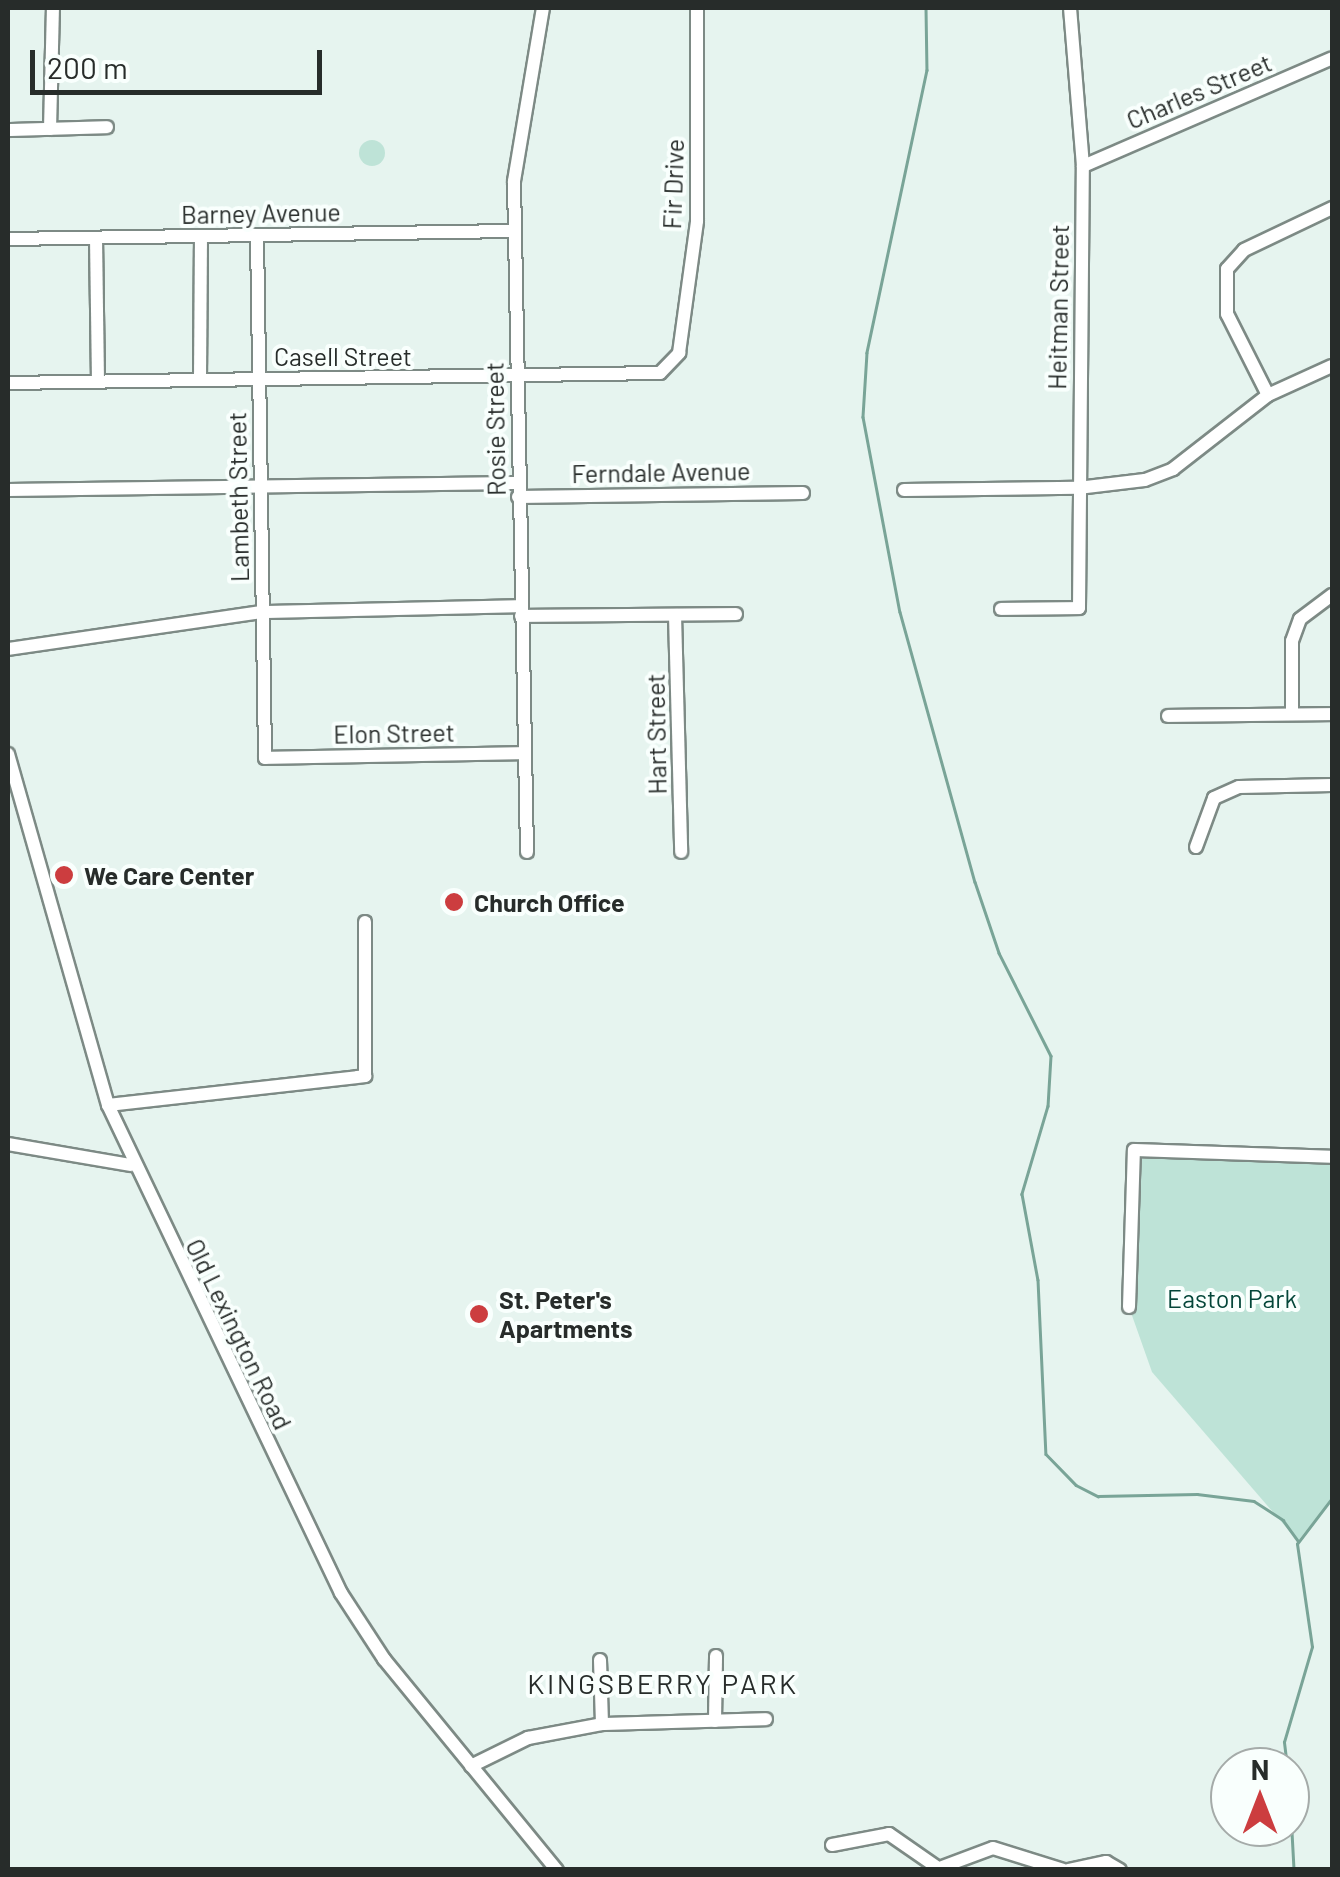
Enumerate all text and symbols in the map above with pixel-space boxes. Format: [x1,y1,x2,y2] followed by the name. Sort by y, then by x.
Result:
[35,30,328,92] scale bar
[1122,47,1276,135] street label: Charles Street
[47,49,128,85] text: 200 m
[656,138,690,230] street label: Fir Drive
[181,197,341,229] street label: Barney Avenue
[1042,224,1074,390] street label: Heitman Street
[274,341,412,371] street label: Casell Street
[479,362,511,496] street label: Rosie Street
[222,412,254,582] street label: Lambeth Street
[571,455,751,489] street label: Ferndale Avenue
[640,673,672,795] street label: Hart Street
[333,717,455,749] street label: Elon Street
[84,860,254,890] place label: We Care Center
[53,864,75,886] marker: We Care Center
[474,887,625,917] place label: Church Office
[443,891,465,913] marker: Church Office
[180,1234,298,1434] street label: Old Lexington Road
[1167,1283,1297,1313] park label: Easton Park
[499,1285,633,1344] place label: St. Peter's Apartments
[468,1303,490,1325] marker: St. Peter's Apartments
[527,1666,799,1700] district label: KINGSBERRY PARK
[1210,1747,1310,1847] north arrow
[1251,1752,1269,1786] text: N

